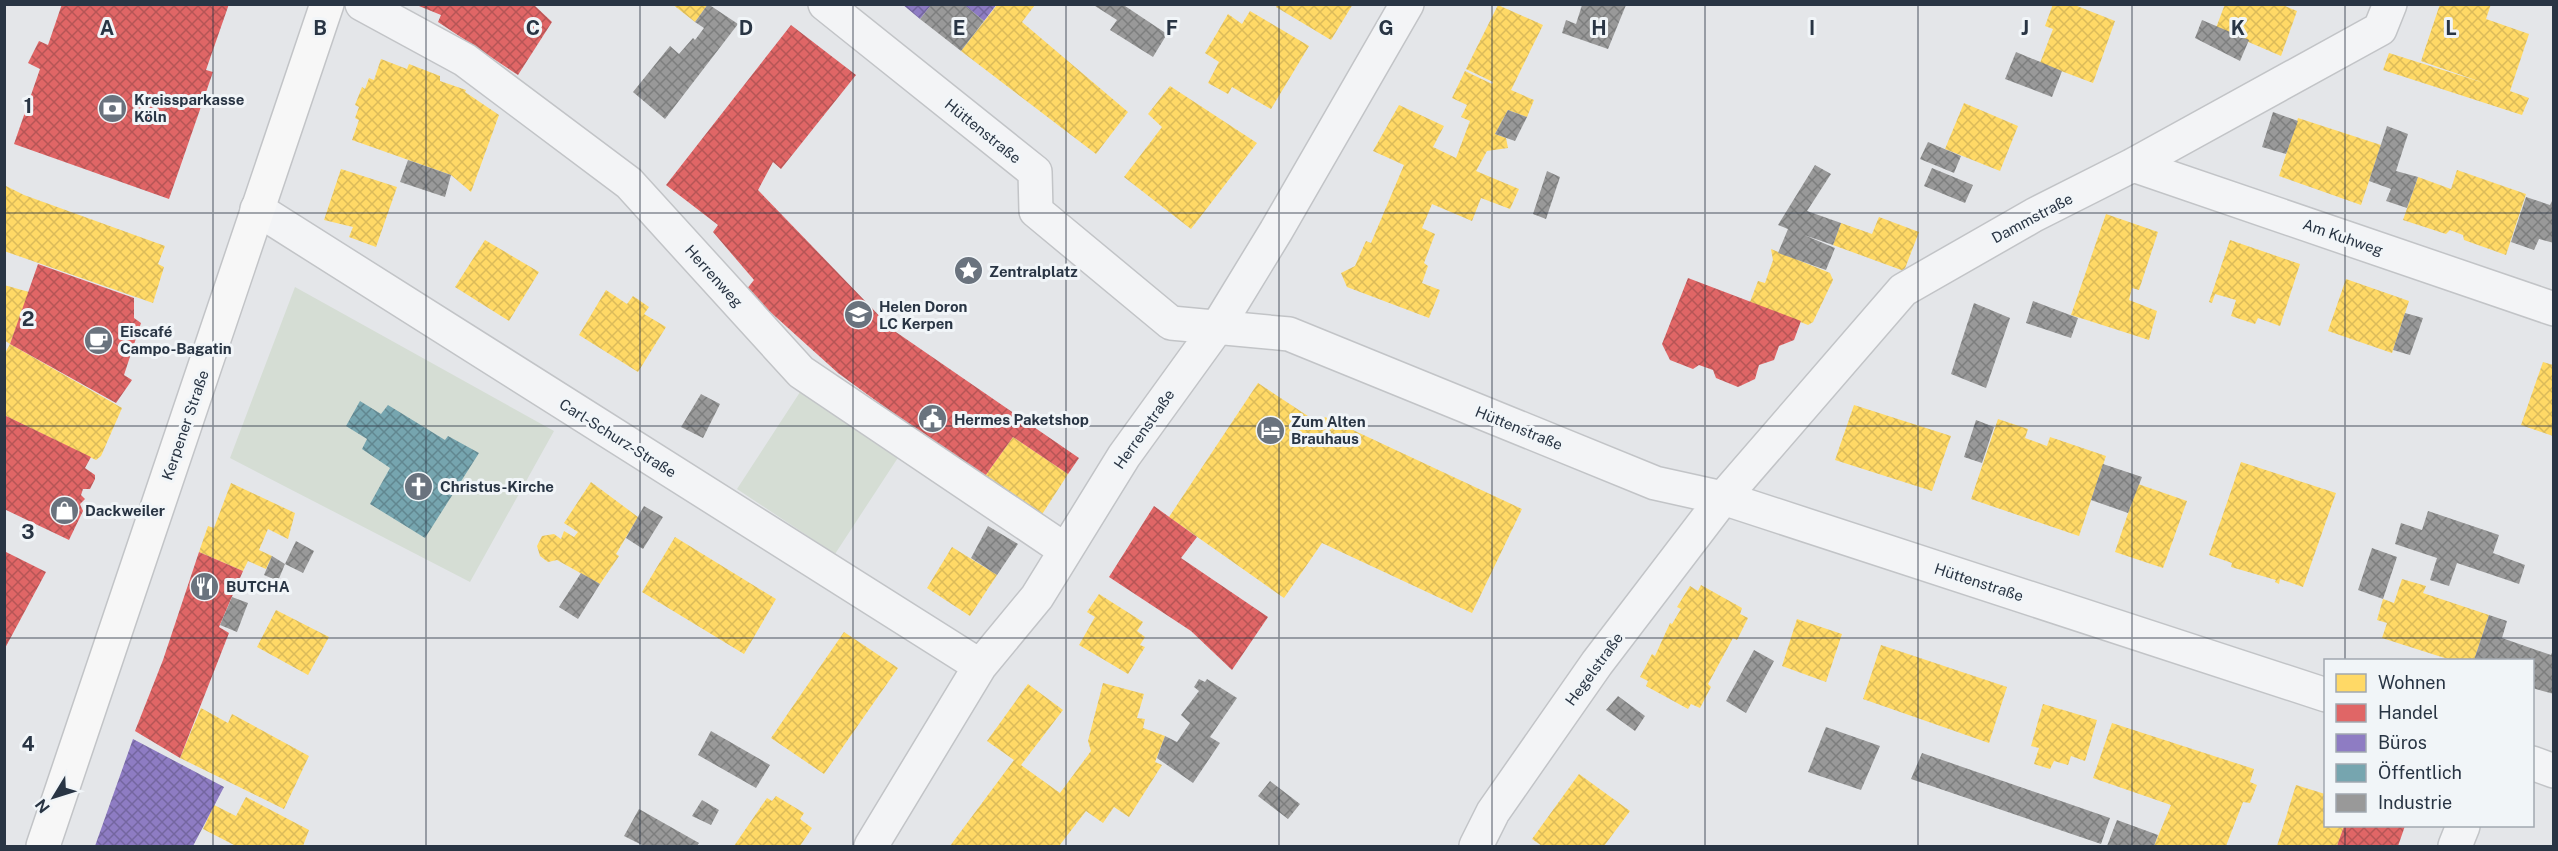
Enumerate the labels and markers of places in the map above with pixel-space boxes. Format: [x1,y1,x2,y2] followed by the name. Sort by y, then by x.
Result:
[134,91,244,125] place label: Kreissparkasse Köln
[97,92,129,124] bank icon: Kreissparkasse Köln
[952,255,984,287] place icon: Zentralplatz
[989,263,1078,280] place label: Zentralplatz
[879,298,968,332] place label: Helen Doron LC Kerpen
[842,299,874,331] school or university icon: Helen Doron LC Kerpen
[120,323,232,357] place label: Eiscafé Campo-Bagatin
[83,324,115,356] cafe icon: Eiscafé Campo-Bagatin
[917,403,949,435] public building icon: Hermes Paketshop
[954,411,1089,428] place label: Hermes Paketshop
[1291,413,1366,447] place label: Zum Alten Brauhaus
[1254,414,1286,446] hotel icon: Zum Alten Brauhaus
[403,470,435,502] church icon: Christus-Kirche
[440,478,554,495] place label: Christus-Kirche
[48,494,80,526] shop icon: Dackweiler
[85,502,165,519] place label: Dackweiler
[189,570,221,602] restaurant icon: BUTCHA
[226,578,290,595] place label: BUTCHA

